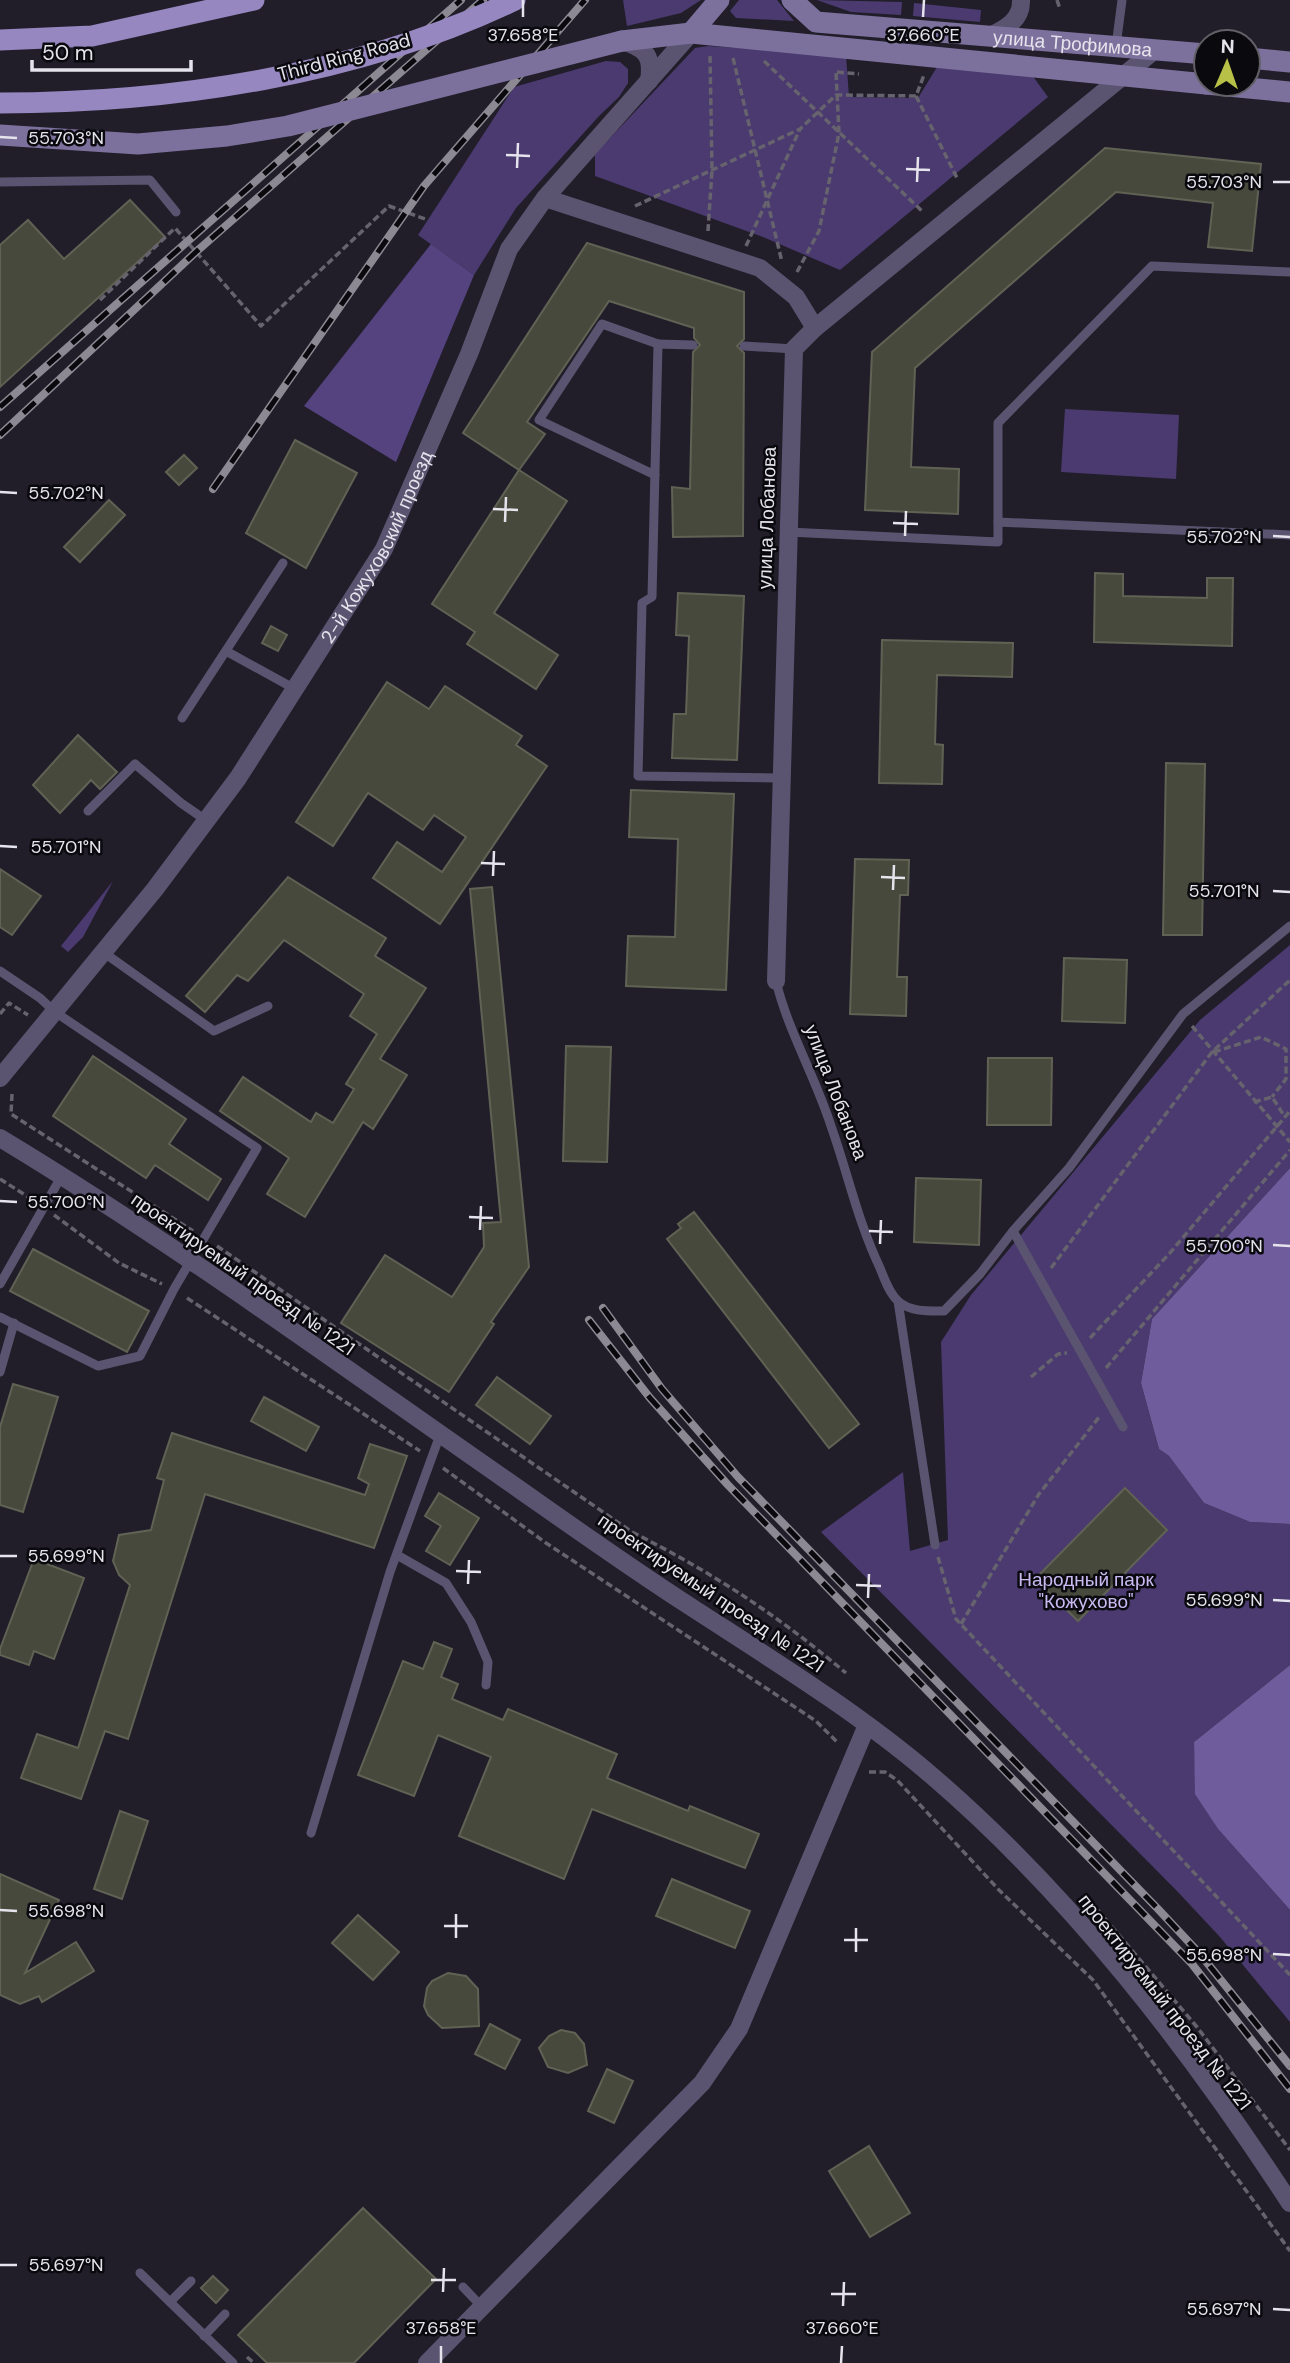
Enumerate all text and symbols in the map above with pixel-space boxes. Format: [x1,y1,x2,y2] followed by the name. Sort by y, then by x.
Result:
[487,23,559,47] text: 37.658°E
[886,23,960,47] text: 37.660°E
[992,24,1153,62] street label: улица Трофимова
[275,27,413,87] street label: Third Ring Road
[32,28,191,72] scale bar
[1192,28,1262,98] north arrow
[1220,34,1235,59] text: N
[42,39,93,67] text: 50 m
[28,126,104,150] text: 55.703°N
[1186,170,1262,194] text: 55.703°N
[752,446,782,590] street label: улица Лобанова
[315,447,438,648] street label: 2-й Кожуховский проезд
[28,481,104,505] text: 55.702°N
[1186,525,1262,549] text: 55.702°N
[31,835,101,859] text: 55.701°N
[1189,879,1259,903] text: 55.701°N
[799,1021,873,1164] street label: улица Лобанова
[126,1187,360,1361] street label: проектируемый проезд № 1221
[27,1190,105,1214] text: 55.700°N
[1185,1234,1263,1258] text: 55.700°N
[593,1508,829,1678] street label: проектируемый проезд № 1221
[27,1544,105,1568] text: 55.699°N
[1018,1567,1155,1614] park label: Народный парк "Кожухово"
[1185,1588,1263,1612] text: 55.699°N
[1073,1889,1257,2115] street label: проектируемый проезд № 1221
[28,1899,104,1923] text: 55.698°N
[1186,1943,1262,1967] text: 55.698°N
[29,2253,104,2277] text: 55.697°N
[1187,2297,1262,2321] text: 55.697°N
[405,2316,477,2340] text: 37.658°E
[805,2316,879,2340] text: 37.660°E

